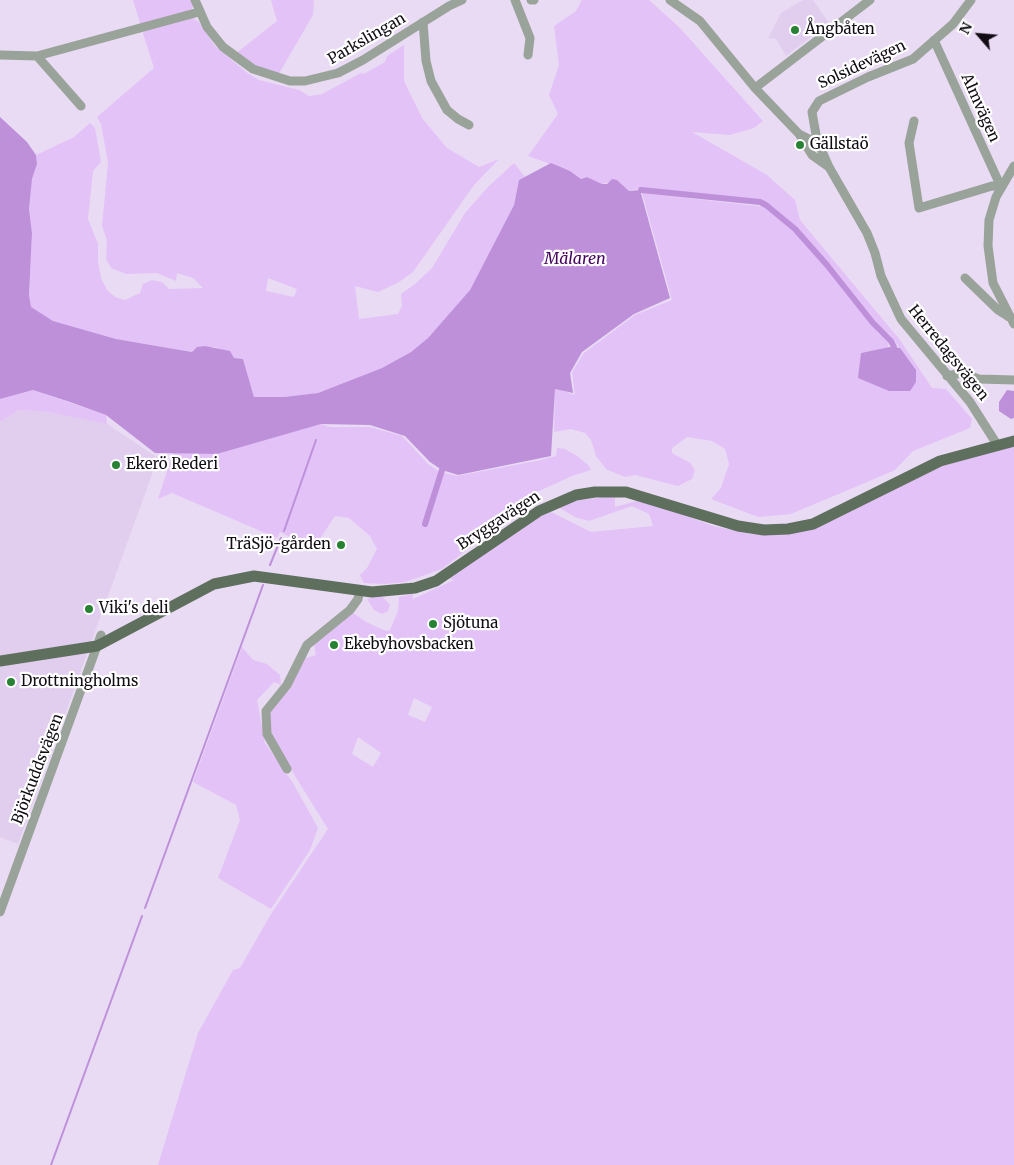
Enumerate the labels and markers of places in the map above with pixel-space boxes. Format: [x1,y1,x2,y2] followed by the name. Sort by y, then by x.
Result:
[805,21,875,39] place label: Ångbåten
[789,24,801,36] marker: Ångbåten
[810,136,868,154] place label: Gällstaö
[794,139,806,151] marker: Gällstaö
[126,456,218,474] place label: Ekerö Rederi
[110,459,122,471] marker: Ekerö Rederi
[226,536,331,554] place label: TräSjö-gården
[335,539,347,551] marker: TräSjö-gården
[99,600,169,618] place label: Viki's deli
[83,603,95,615] marker: Viki's deli
[443,615,498,633] place label: Sjötuna
[427,618,439,630] marker: Sjötuna
[344,636,474,654] place label: Ekebyhovsbacken
[328,639,340,651] marker: Ekebyhovsbacken
[21,673,138,691] place label: Drottningholms
[5,676,17,688] marker: Drottningholms

